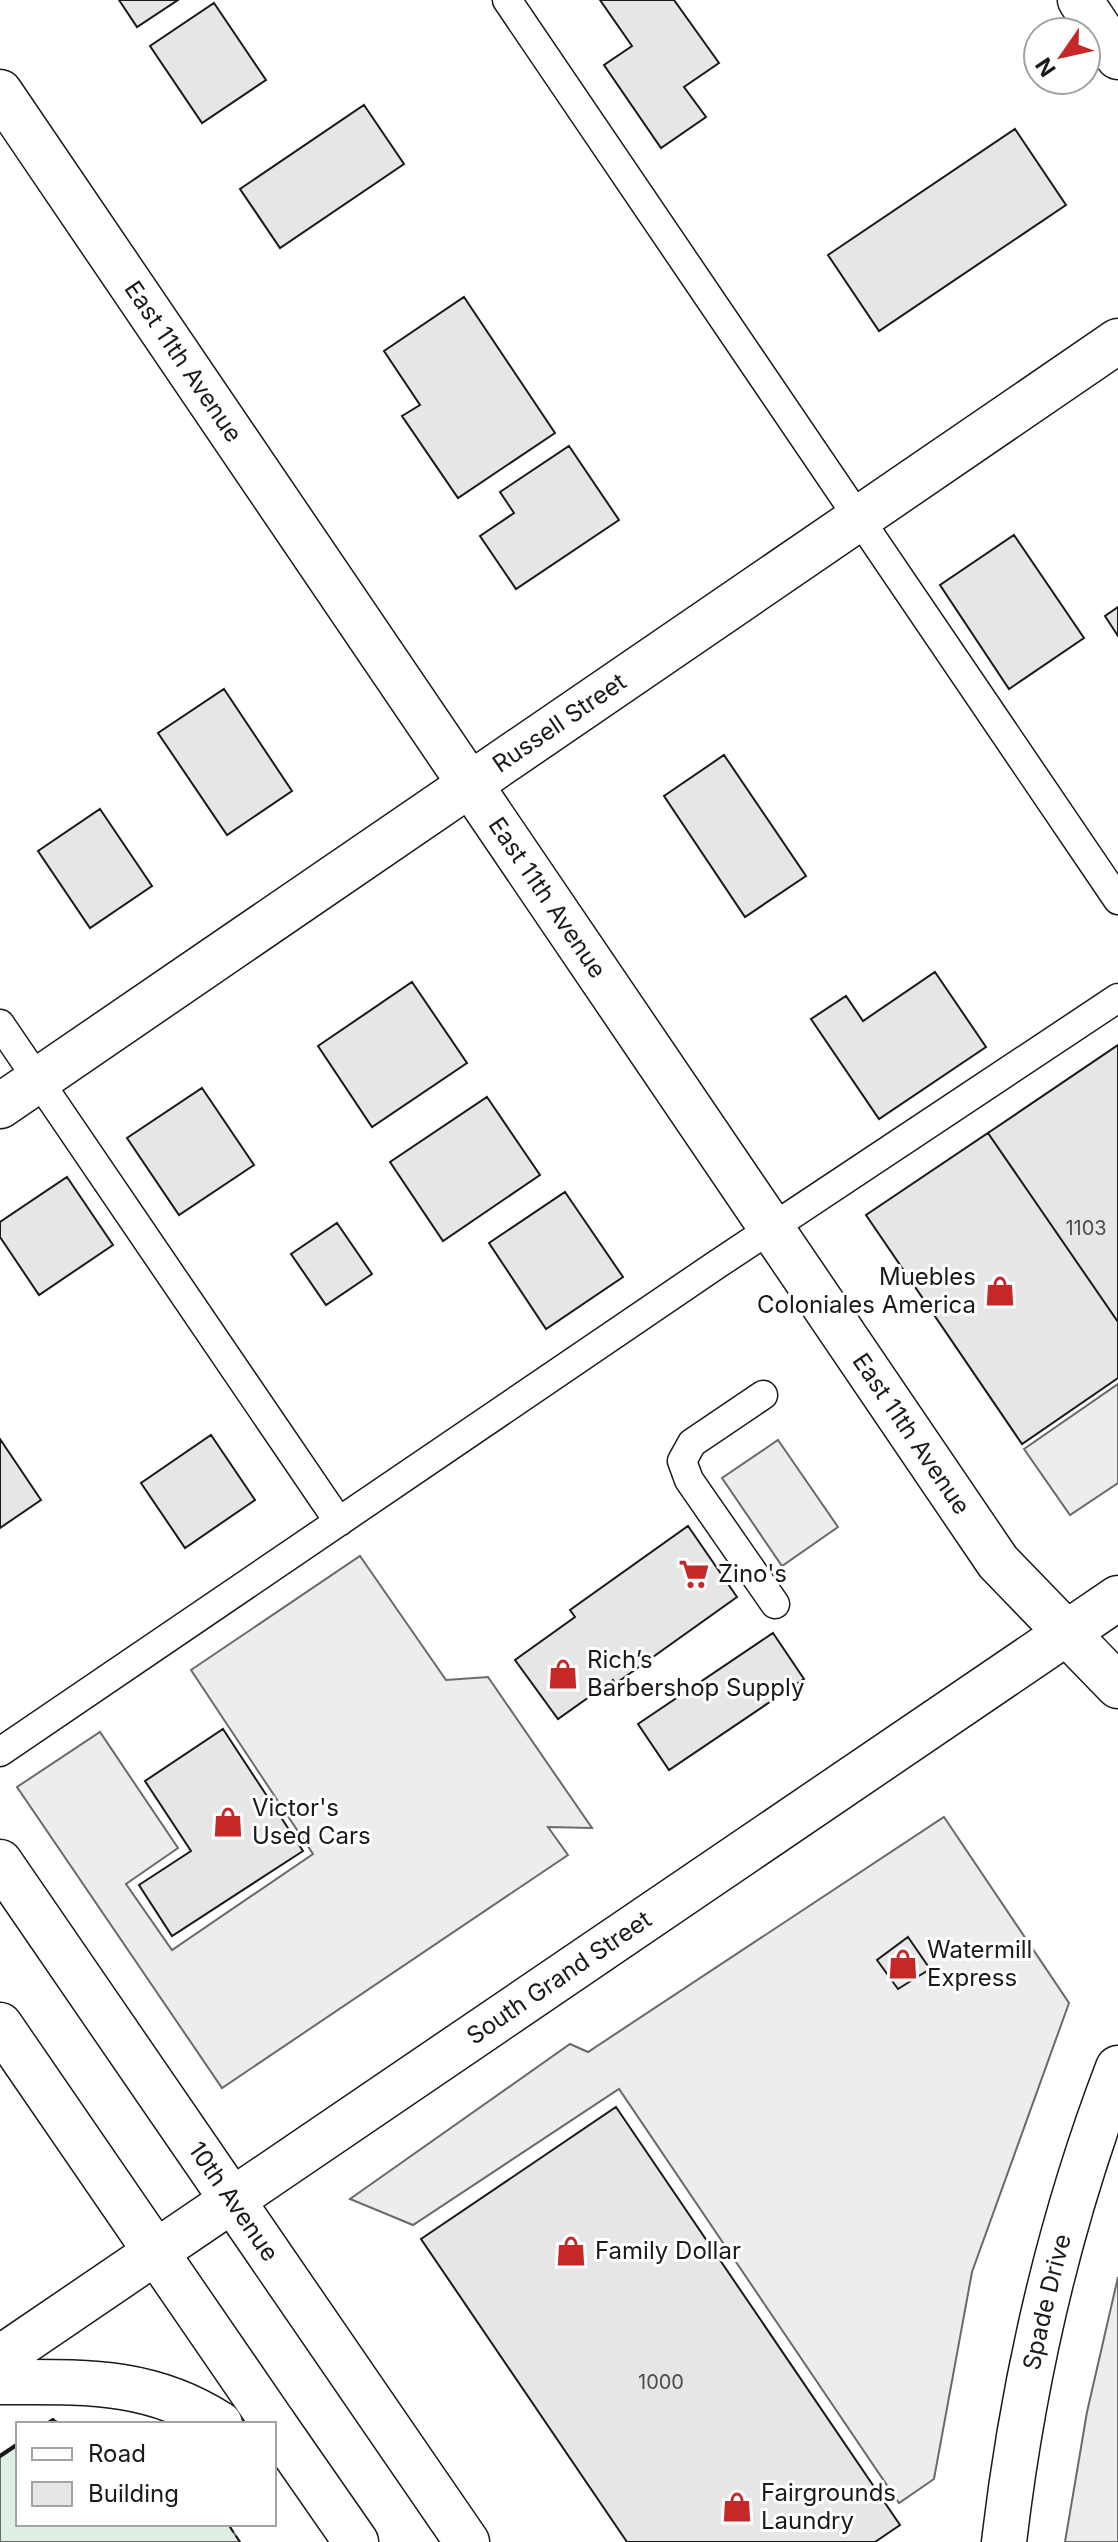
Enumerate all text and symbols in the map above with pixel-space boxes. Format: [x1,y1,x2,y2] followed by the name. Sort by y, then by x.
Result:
[1022,16,1102,96] north arrow
[1030,53,1061,81] text: N
[119,275,248,447] street label: East 11th Avenue
[487,667,632,778] street label: Russell Street
[483,812,612,984] street label: East 11th Avenue
[1065,1216,1107,1240] house number: 1103
[757,1262,976,1319] place label: Muebles Coloniales America
[983,1274,1017,1308] shop icon: Muebles Coloniales America
[847,1348,976,1520] street label: East 11th Avenue
[677,1557,711,1591] supermarket icon: Zino's
[718,1559,787,1588] place label: Zino's
[587,1645,804,1702] place label: Rich’s Barbershop Supply
[546,1657,580,1691] shop icon: Rich’s Barbershop Supply
[252,1793,371,1850] place label: Victor's Used Cars
[211,1805,245,1839] shop icon: Victor's Used Cars
[461,1905,657,2050] street label: South Grand Street
[927,1935,1032,1992] place label: Watermill Express
[886,1947,920,1981] shop icon: Watermill Express
[183,2136,285,2267] street label: 10th Avenue
[1017,2231,1077,2372] street label: Spade Drive
[554,2234,588,2268] shop icon: Family Dollar
[595,2236,741,2265] place label: Family Dollar
[638,2370,684,2394] house number: 1000
[16,2422,276,2526] legend
[88,2439,146,2468] text: Road
[761,2478,896,2535] place label: Fairgrounds Laundry
[88,2479,179,2508] text: Building
[720,2490,754,2524] shop icon: Fairgrounds Laundry

